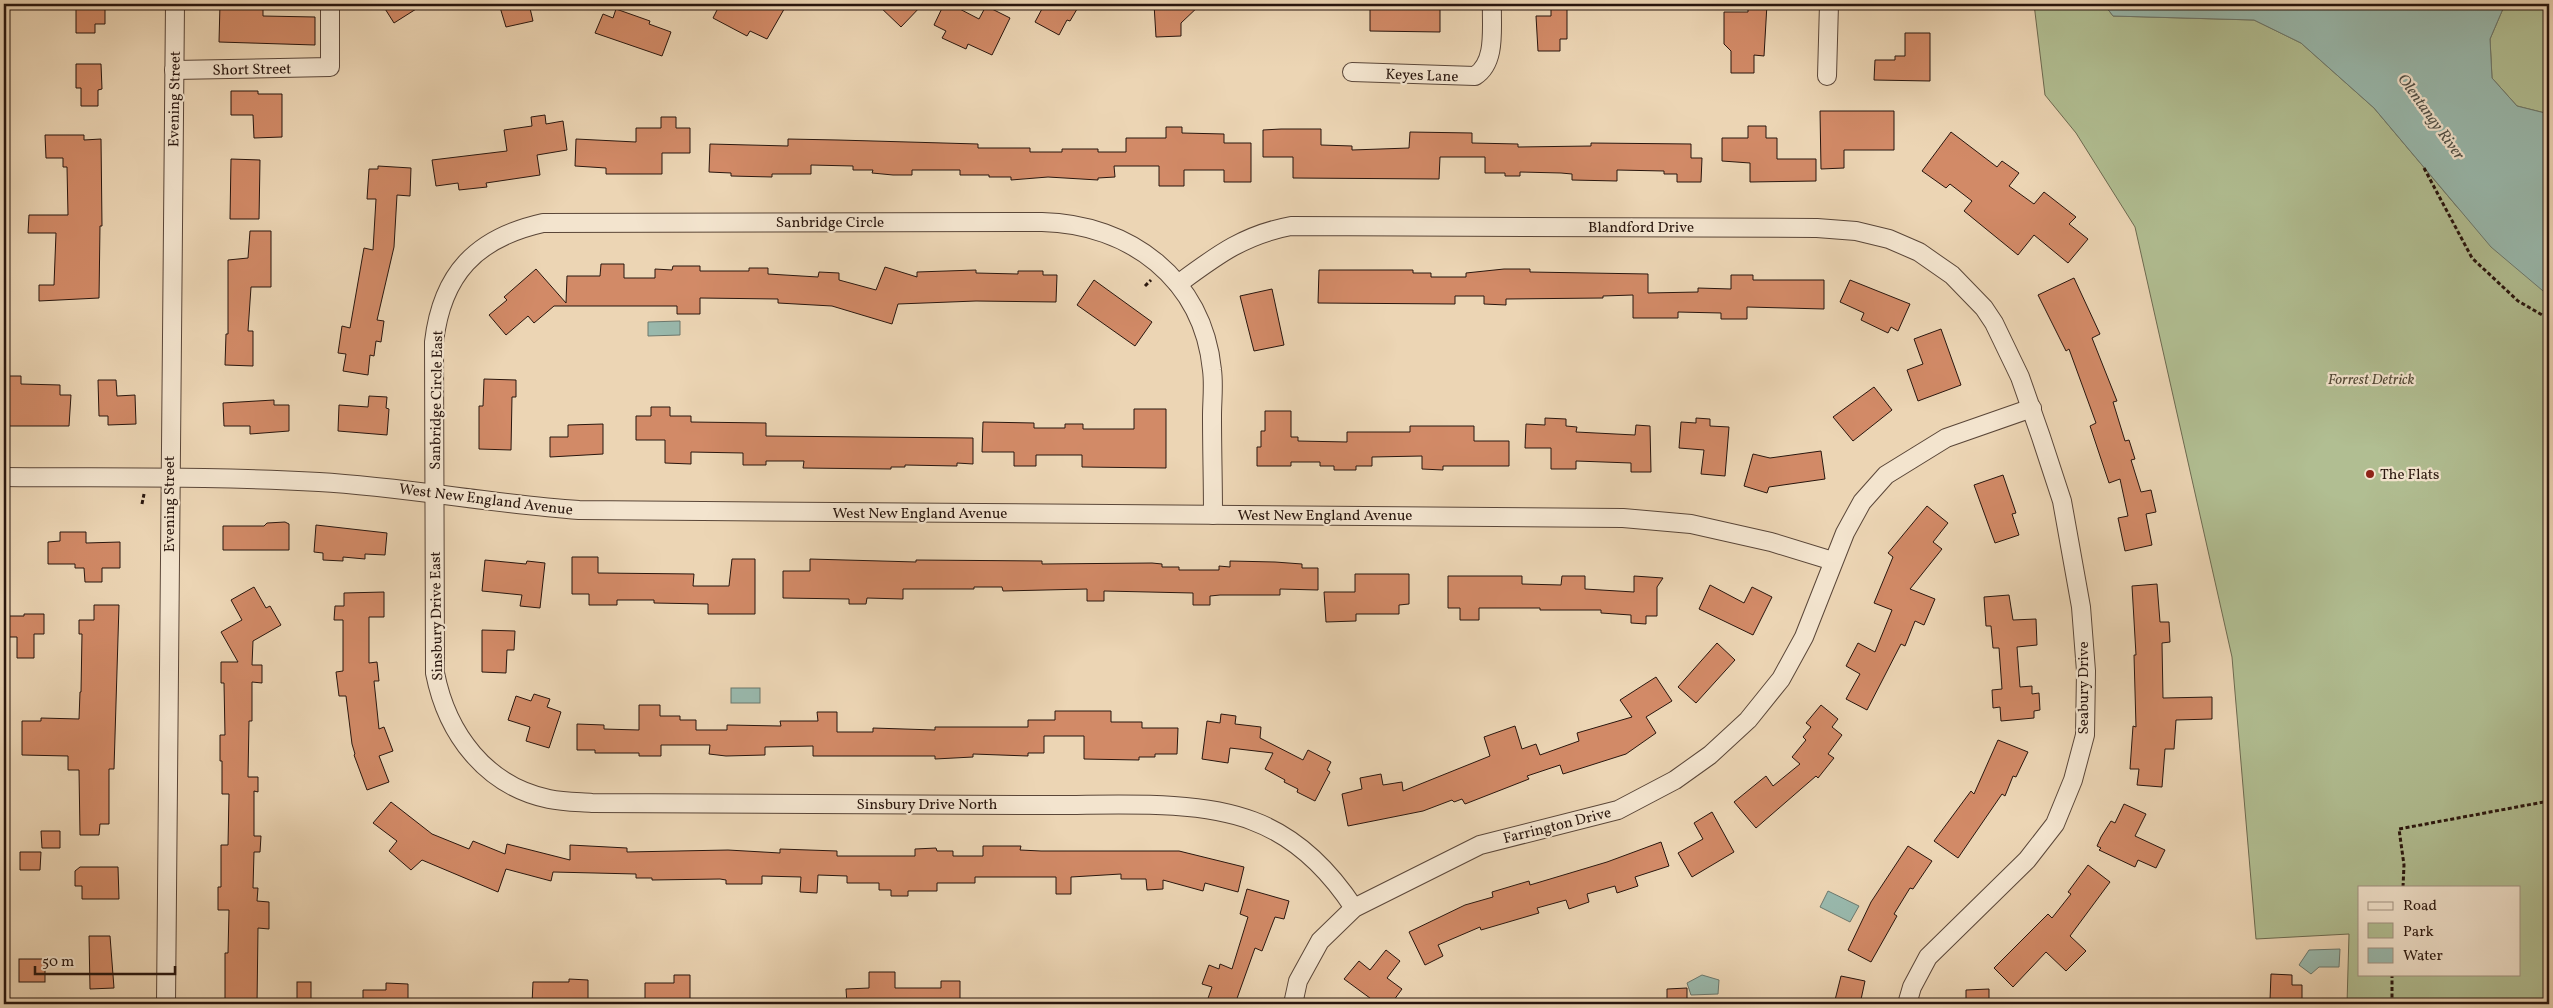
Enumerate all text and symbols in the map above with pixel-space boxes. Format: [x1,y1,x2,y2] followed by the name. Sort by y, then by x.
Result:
[164,51,187,147] street label: Evening Street
[212,59,292,82] street label: Short Street
[1385,65,1459,88] street label: Keyes Lane
[2392,70,2470,165] water label: Olentangy River
[776,213,884,234] street label: Sanbridge Circle
[1588,218,1694,239] street label: Blandford Drive
[426,330,449,470] street label: Sanbridge Circle East
[2328,370,2414,391] park label: Forrest Detrick
[160,456,181,552] street label: Evening Street
[2380,465,2439,486] place label: The Flats
[2364,468,2376,480] marker: The Flats
[398,479,574,522] street label: West New England Avenue
[833,504,1007,525] street label: West New England Avenue
[1238,506,1412,527] street label: West New England Avenue
[426,551,449,681] street label: Sinsbury Drive East
[2074,641,2095,735] street label: Seabury Drive
[856,795,998,816] street label: Sinsbury Drive North
[1501,803,1614,850] street label: Farrington Drive
[2358,886,2520,976] legend
[2403,896,2437,917] text: Road
[2403,922,2434,943] text: Park
[35,943,175,975] scale bar
[2403,946,2443,967] text: Water
[42,952,74,973] text: 50 m

